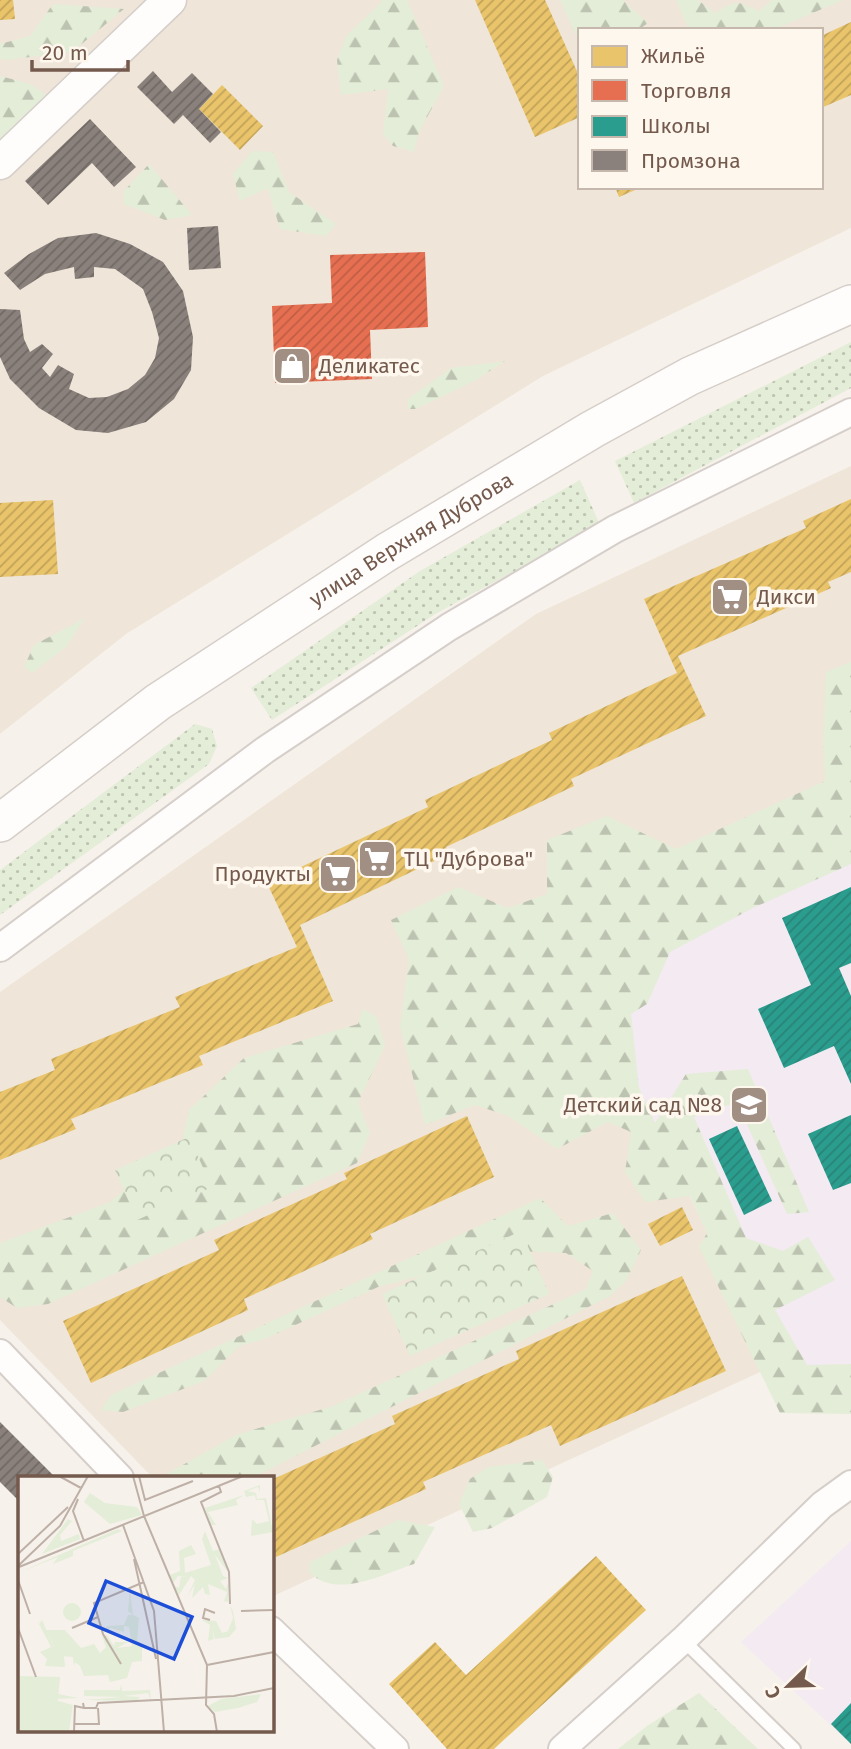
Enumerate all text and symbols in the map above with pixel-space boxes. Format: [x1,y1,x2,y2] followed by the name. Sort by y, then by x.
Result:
[32,28,128,72] scale bar
[578,28,823,189] legend
[42,40,88,66] text: 20 m
[641,43,705,69] text: Жильё
[641,78,732,104] text: Торговля
[641,113,711,139] text: Школы
[641,148,741,174] text: Промзона
[271,345,313,387] shop icon: Деликатес
[318,353,420,379] place label: Деликатес
[304,467,518,612] street label: улица Верхняя Дуброва
[709,576,751,618] supermarket icon: Дикси
[756,584,816,610] place label: Дикси
[356,838,398,880] supermarket icon: ТЦ "Дуброва"
[404,846,533,872] place label: ТЦ "Дуброва"
[317,853,359,895] supermarket icon: Продукты
[214,861,311,887] place label: Продукты
[728,1084,770,1126] school or university icon: Детский сад №8
[563,1092,722,1118] place label: Детский сад №8
[18,1476,273,1732] inset map
[753,1651,823,1721] north arrow
[760,1683,786,1702] text: С

